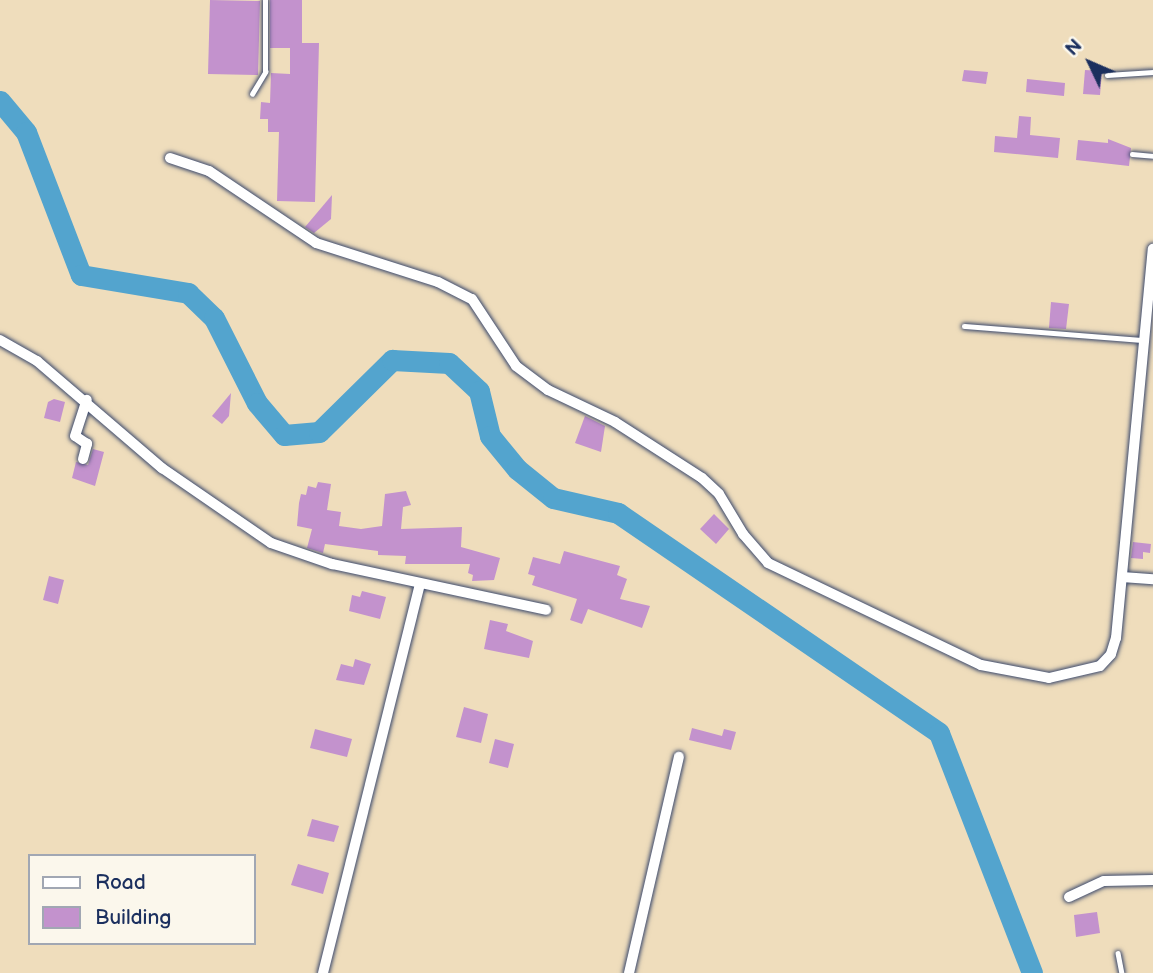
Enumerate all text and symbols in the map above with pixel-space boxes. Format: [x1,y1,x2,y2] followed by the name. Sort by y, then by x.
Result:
[1055,28,1125,98] north arrow
[1061,35,1088,61] text: N
[28,854,256,945] legend
[95,870,146,895] text: Road
[95,905,171,930] text: Building

